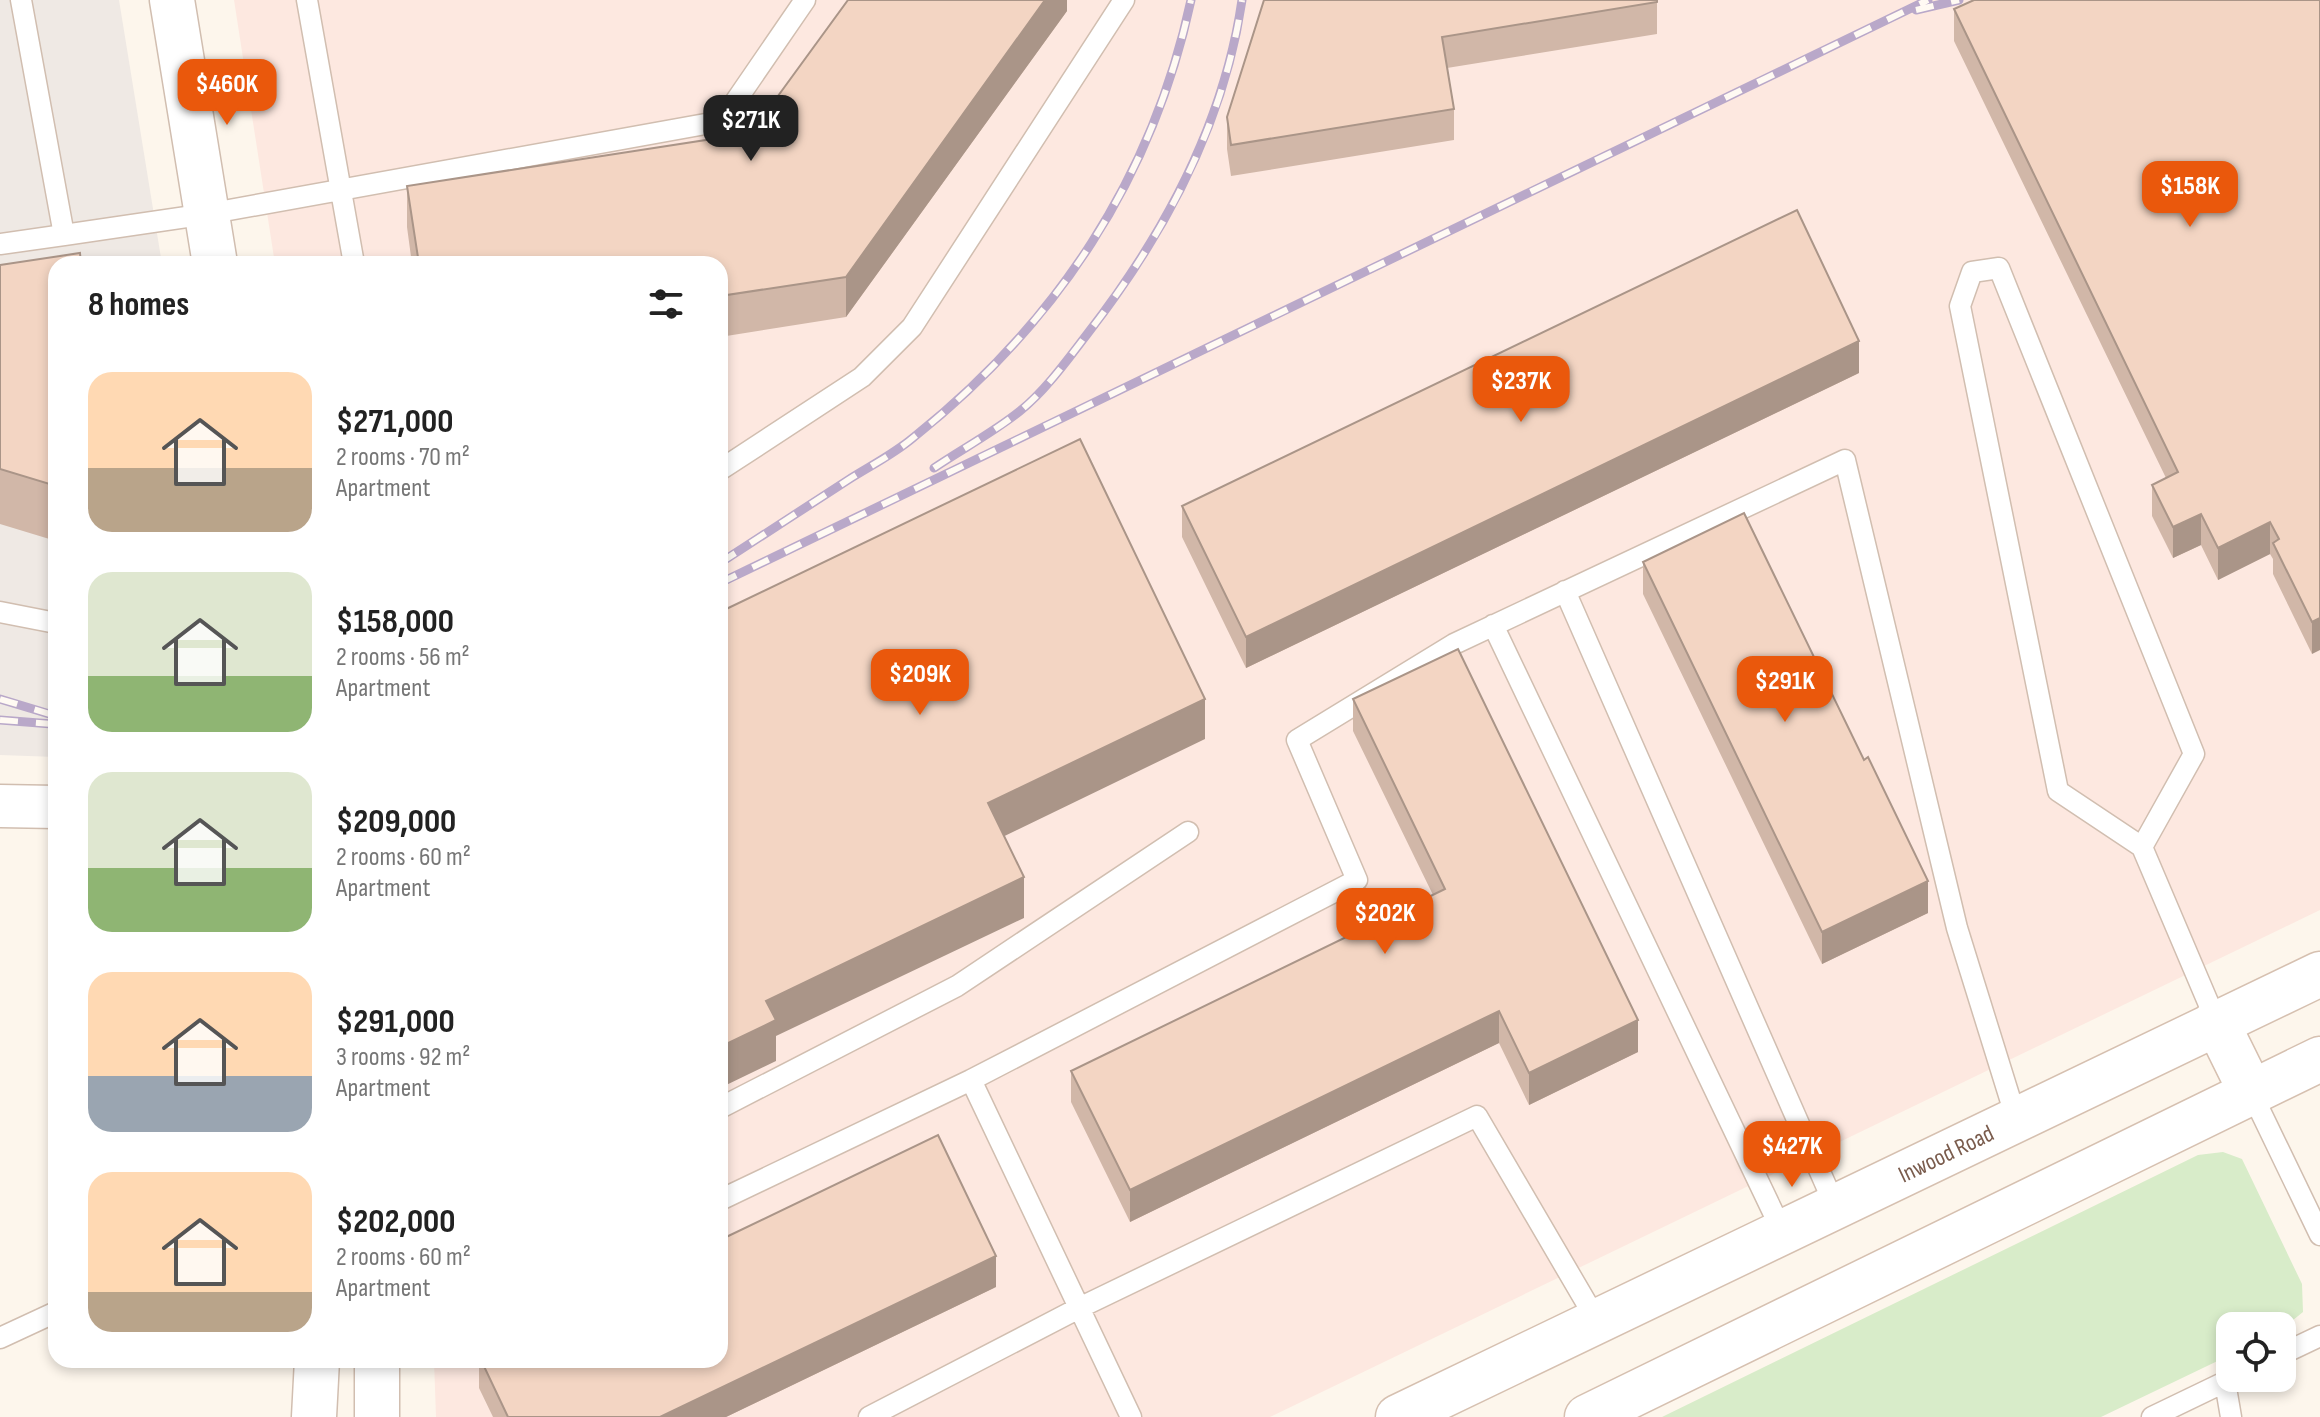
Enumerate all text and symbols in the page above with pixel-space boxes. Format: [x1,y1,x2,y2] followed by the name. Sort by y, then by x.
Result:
[171,59,283,127] pin: $460K
[196,69,258,100] text: $460K
[695,95,807,163] pin: $271K
[721,105,781,136] text: $271K
[2134,161,2246,229] pin: $158K
[2160,171,2220,202] text: $158K
[644,282,688,326] icon: filters
[88,284,189,325] text: 8 homes
[1465,356,1577,424] pin: $237K
[1491,366,1551,397] text: $237K
[336,401,453,442] text: $271,000
[152,404,248,500] icon: home
[336,442,470,473] text: 2 rooms · 70 m²
[336,473,430,504] text: Apartment
[336,601,454,642] text: $158,000
[152,604,248,700] icon: home
[336,642,470,673] text: 2 rooms · 56 m²
[864,649,976,717] pin: $209K
[1729,656,1841,724] pin: $291K
[889,659,951,690] text: $209K
[1755,666,1815,697] text: $291K
[336,673,430,704] text: Apartment
[336,801,456,842] text: $209,000
[152,804,248,900] icon: home
[336,842,471,873] text: 2 rooms · 60 m²
[336,873,430,904] text: Apartment
[1329,888,1441,956] pin: $202K
[1354,898,1416,929] text: $202K
[336,1001,455,1042] text: $291,000
[152,1004,248,1100] icon: home
[336,1042,470,1073] text: 3 rooms · 92 m²
[336,1073,430,1104] text: Apartment
[1894,1118,1998,1189] street label: Inwood Road
[1736,1121,1848,1189] pin: $427K
[1761,1131,1823,1162] text: $427K
[336,1201,455,1242] text: $202,000
[152,1204,248,1300] icon: home
[336,1242,471,1273] text: 2 rooms · 60 m²
[336,1273,430,1304] text: Apartment
[2216,1312,2296,1392] map controls
[2216,1312,2296,1392] button: locate

